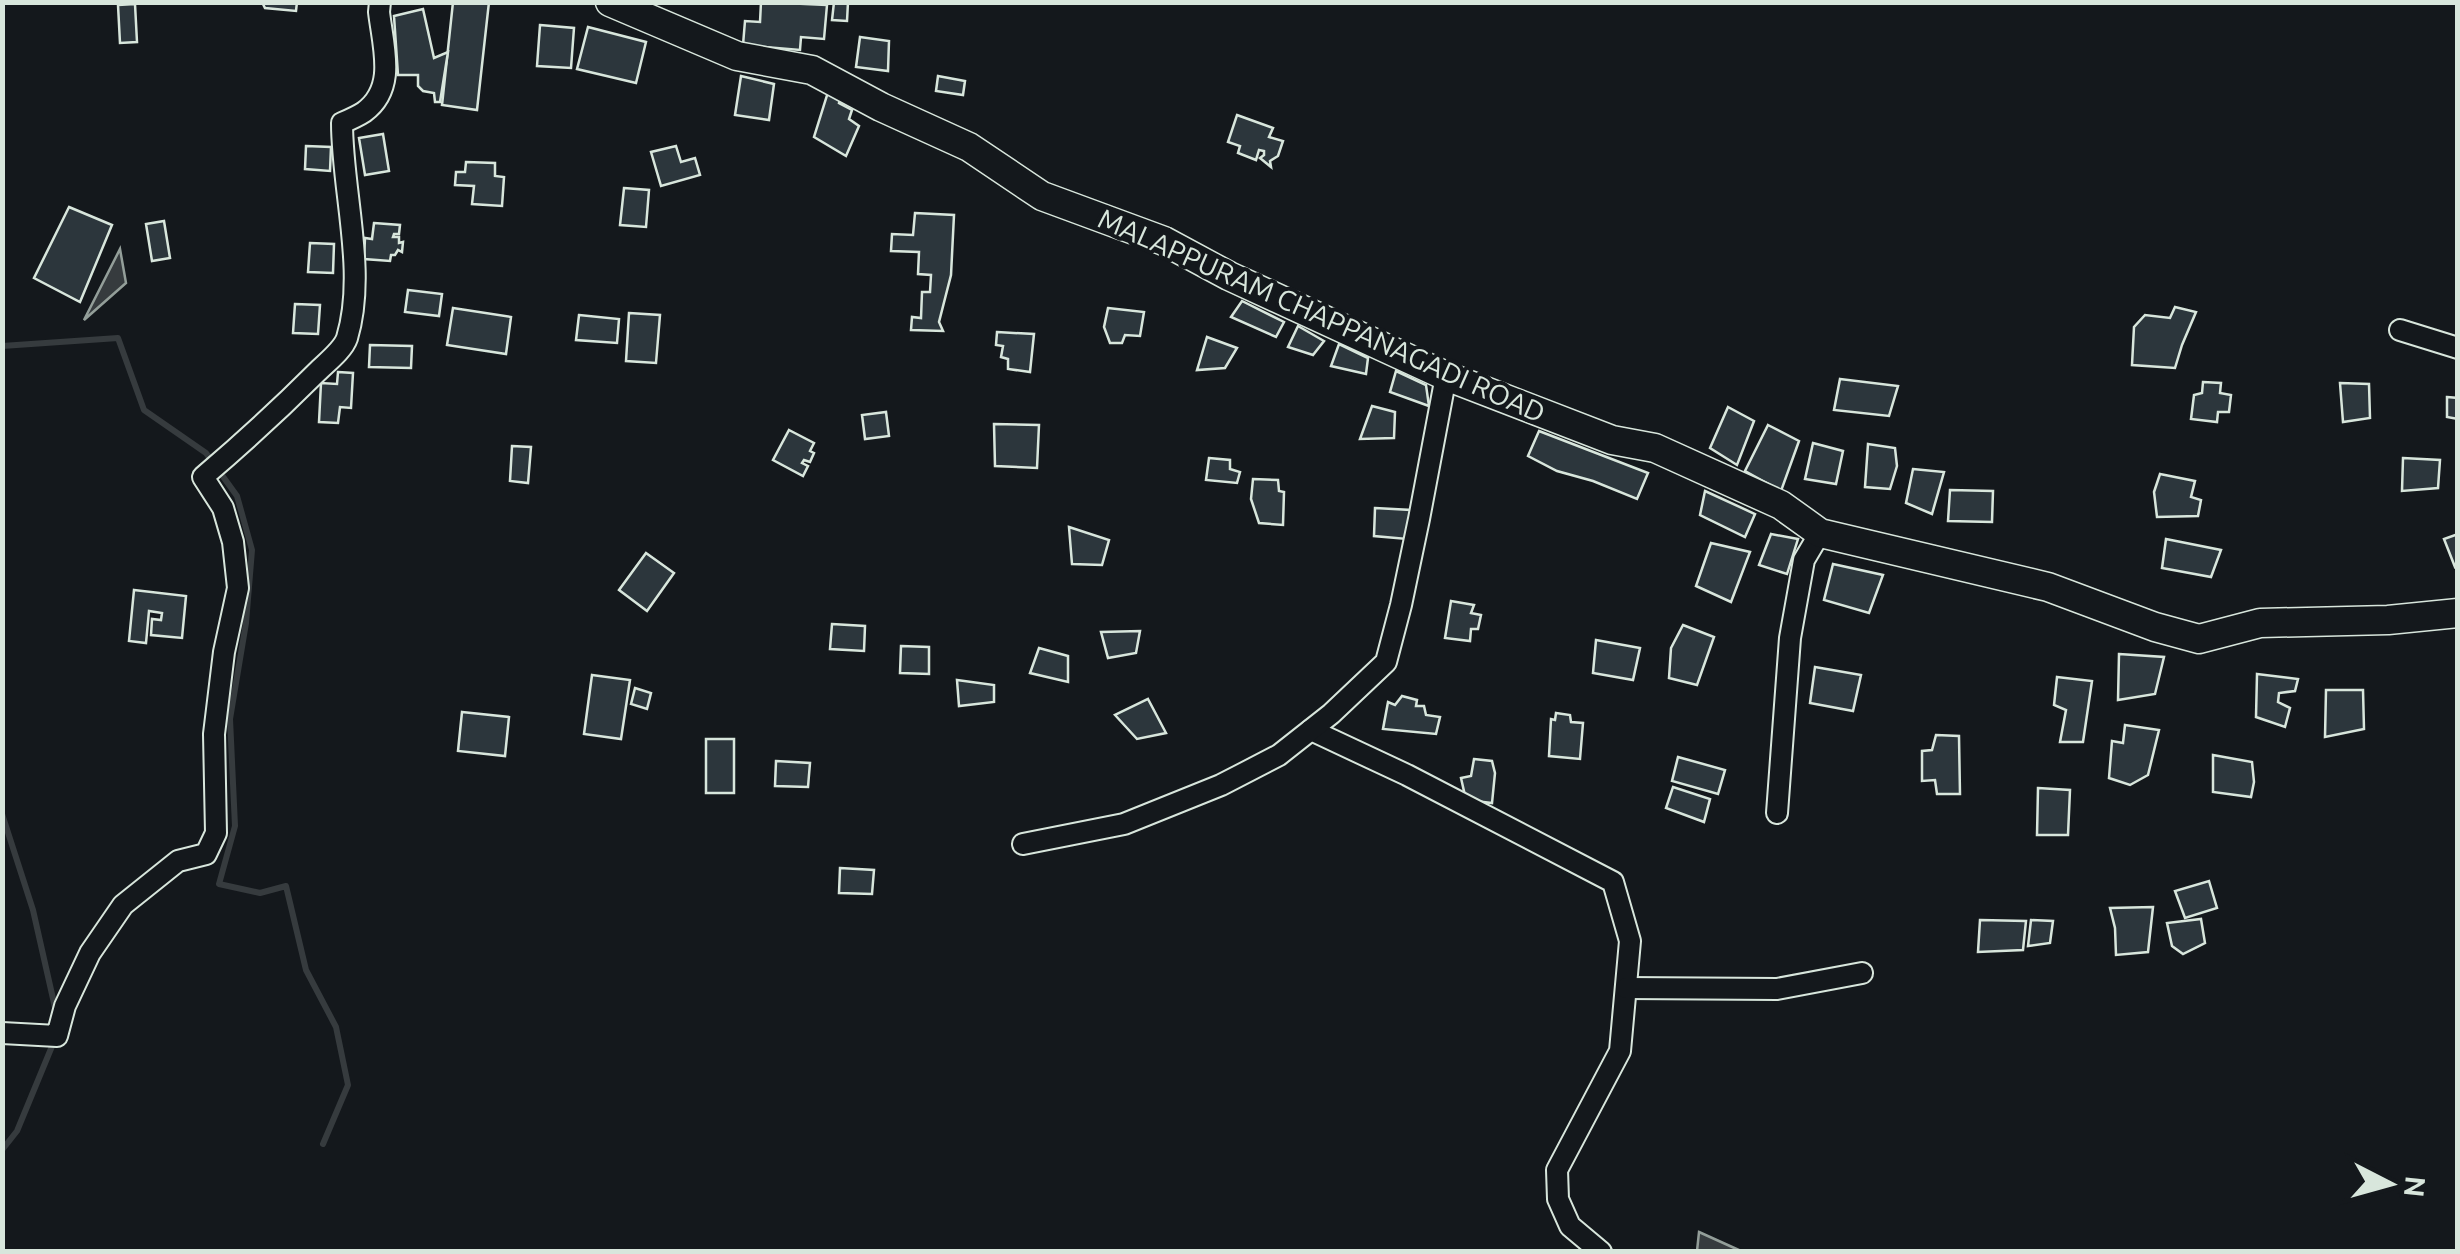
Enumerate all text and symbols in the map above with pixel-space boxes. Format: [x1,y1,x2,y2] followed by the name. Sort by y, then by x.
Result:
[1094,202,1550,428] street label: MALAPPURAM CHAPPANAGADI ROAD
[2340,1134,2440,1234] north arrow
[2399,1175,2432,1199] text: N

